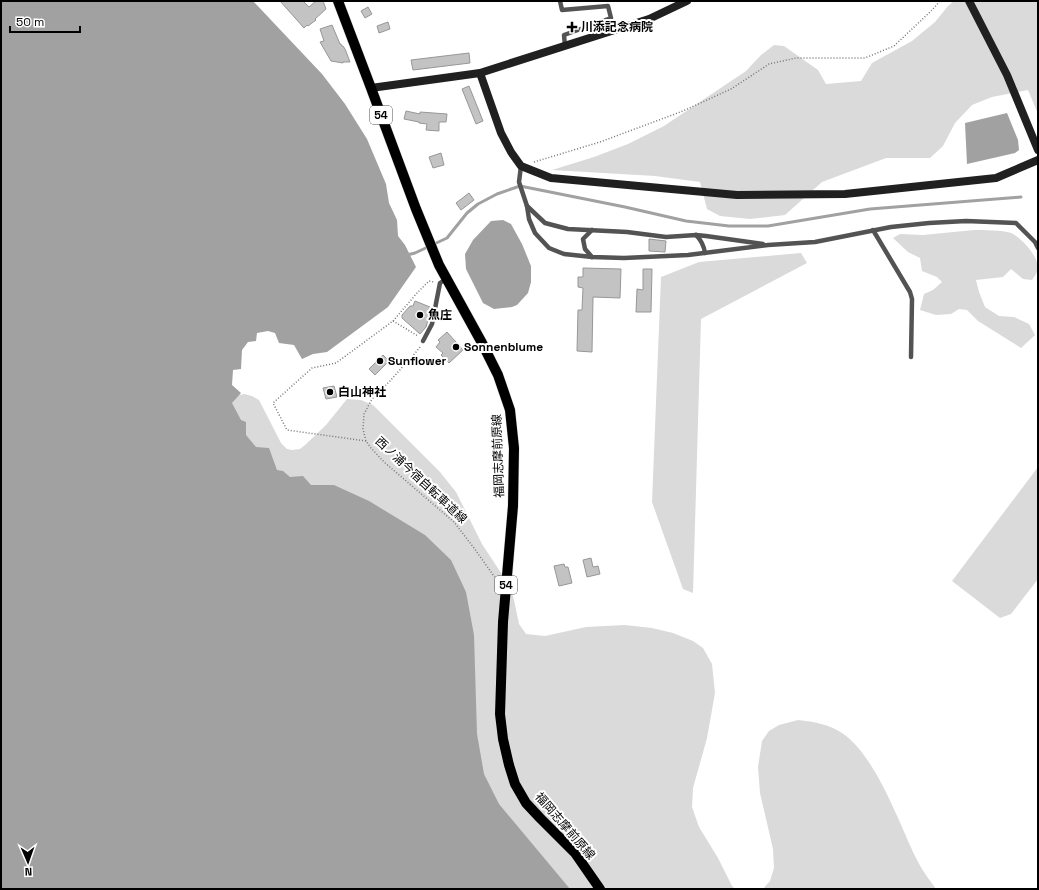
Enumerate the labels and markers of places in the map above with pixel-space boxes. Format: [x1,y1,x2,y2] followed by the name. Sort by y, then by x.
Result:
[581,19,653,35] place label: 川添記念病院
[566,21,578,33] marker: 川添記念病院
[428,307,452,323] place label: 魚庄
[415,310,425,320] marker: 魚庄
[464,339,543,355] place label: Sonnenblume
[451,342,461,352] marker: Sonnenblume
[388,353,447,369] place label: Sunflower
[375,356,385,366] marker: Sunflower
[338,384,386,400] place label: 白山神社
[325,387,335,397] marker: 白山神社

